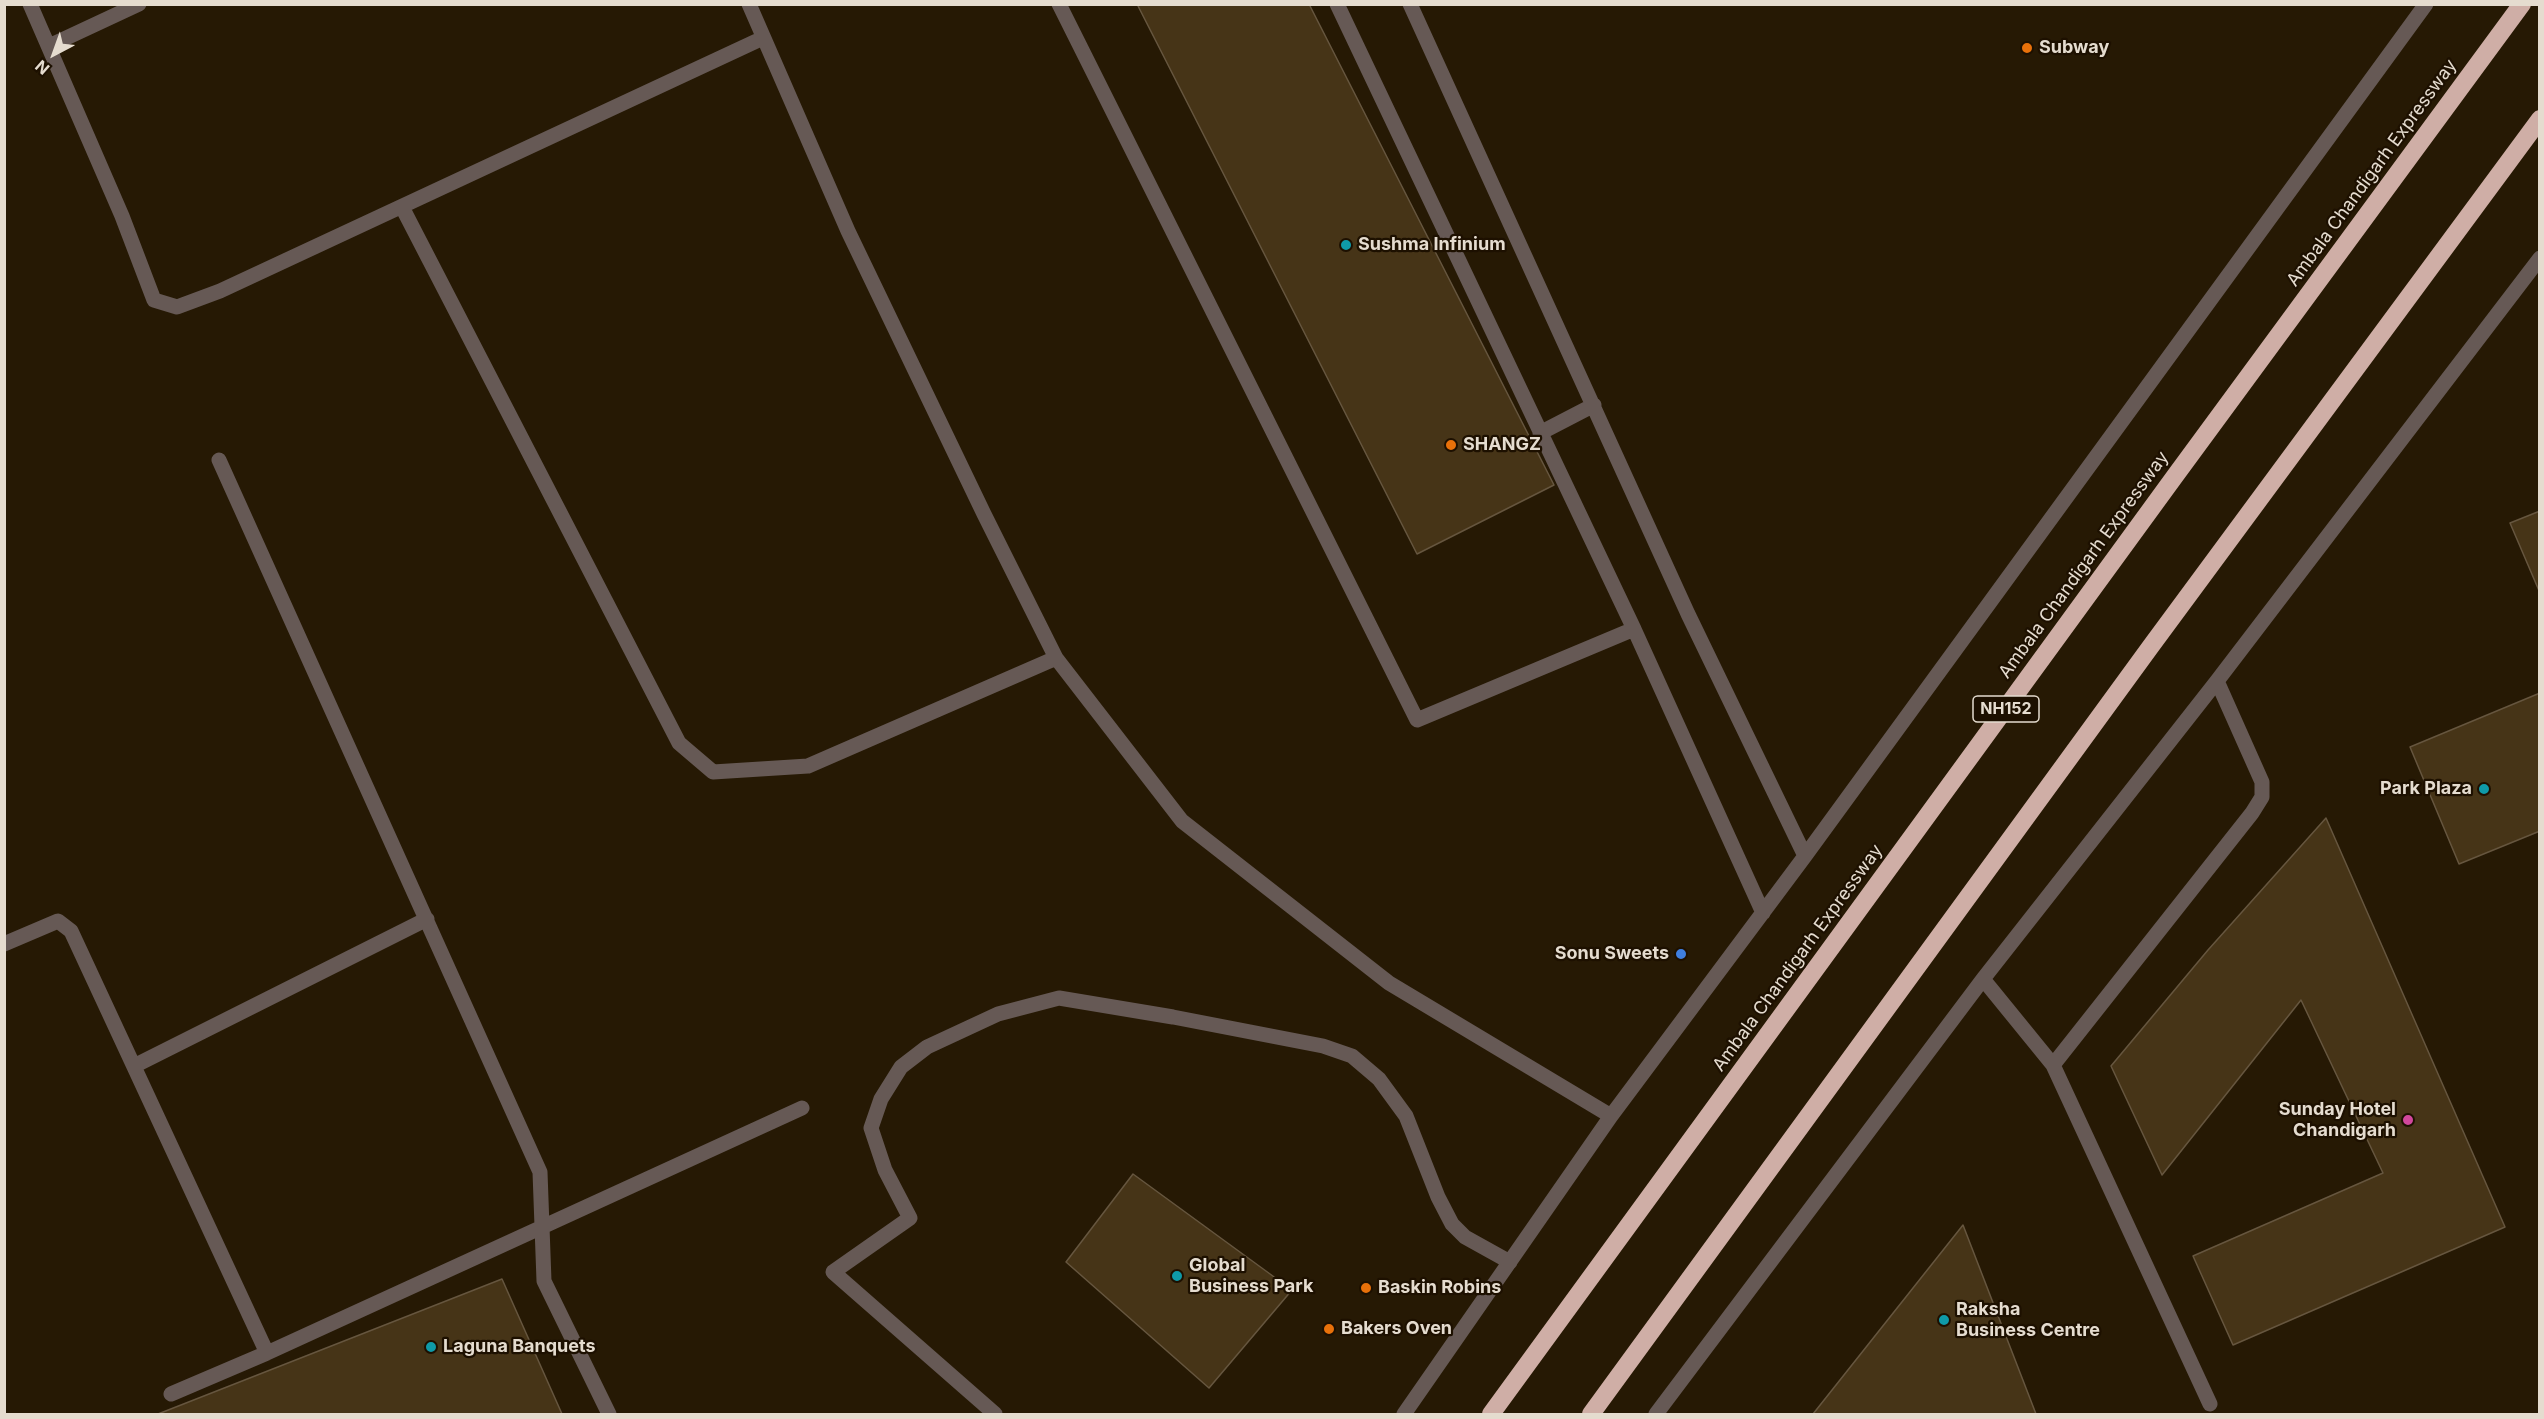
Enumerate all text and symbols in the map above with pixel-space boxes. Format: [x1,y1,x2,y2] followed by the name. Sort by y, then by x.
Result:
[24,24,84,84] north arrow
[2039,37,2109,59] place label: Subway
[2020,41,2034,55] marker: Subway
[2282,55,2462,291] street label: Ambala Chandigarh Expressway
[31,56,53,79] text: N
[1358,234,1506,256] place label: Sushma Infinium
[1339,238,1353,252] marker: Sushma Infinium
[1463,434,1541,456] place label: SHANGZ
[1444,438,1458,452] marker: SHANGZ
[1994,447,2174,683] street label: Ambala Chandigarh Expressway
[1973,696,2039,722] road number: NH152
[2380,778,2472,800] place label: Park Plaza
[2477,782,2491,796] marker: Park Plaza
[1708,840,1888,1076] street label: Ambala Chandigarh Expressway
[1555,943,1669,965] place label: Sonu Sweets
[1674,947,1688,961] marker: Sonu Sweets
[2279,1099,2396,1142] place label: Sunday Hotel Chandigarh
[2401,1113,2415,1127] marker: Sunday Hotel Chandigarh
[1189,1255,1313,1298] place label: Global Business Park
[1170,1269,1184,1283] marker: Global Business Park
[1378,1277,1501,1299] place label: Baskin Robins
[1359,1281,1373,1295] marker: Baskin Robins
[1956,1299,2100,1342] place label: Raksha Business Centre
[1937,1313,1951,1327] marker: Raksha Business Centre
[1341,1318,1452,1340] place label: Bakers Oven
[1322,1322,1336,1336] marker: Bakers Oven
[443,1336,596,1358] place label: Laguna Banquets
[424,1340,438,1354] marker: Laguna Banquets

